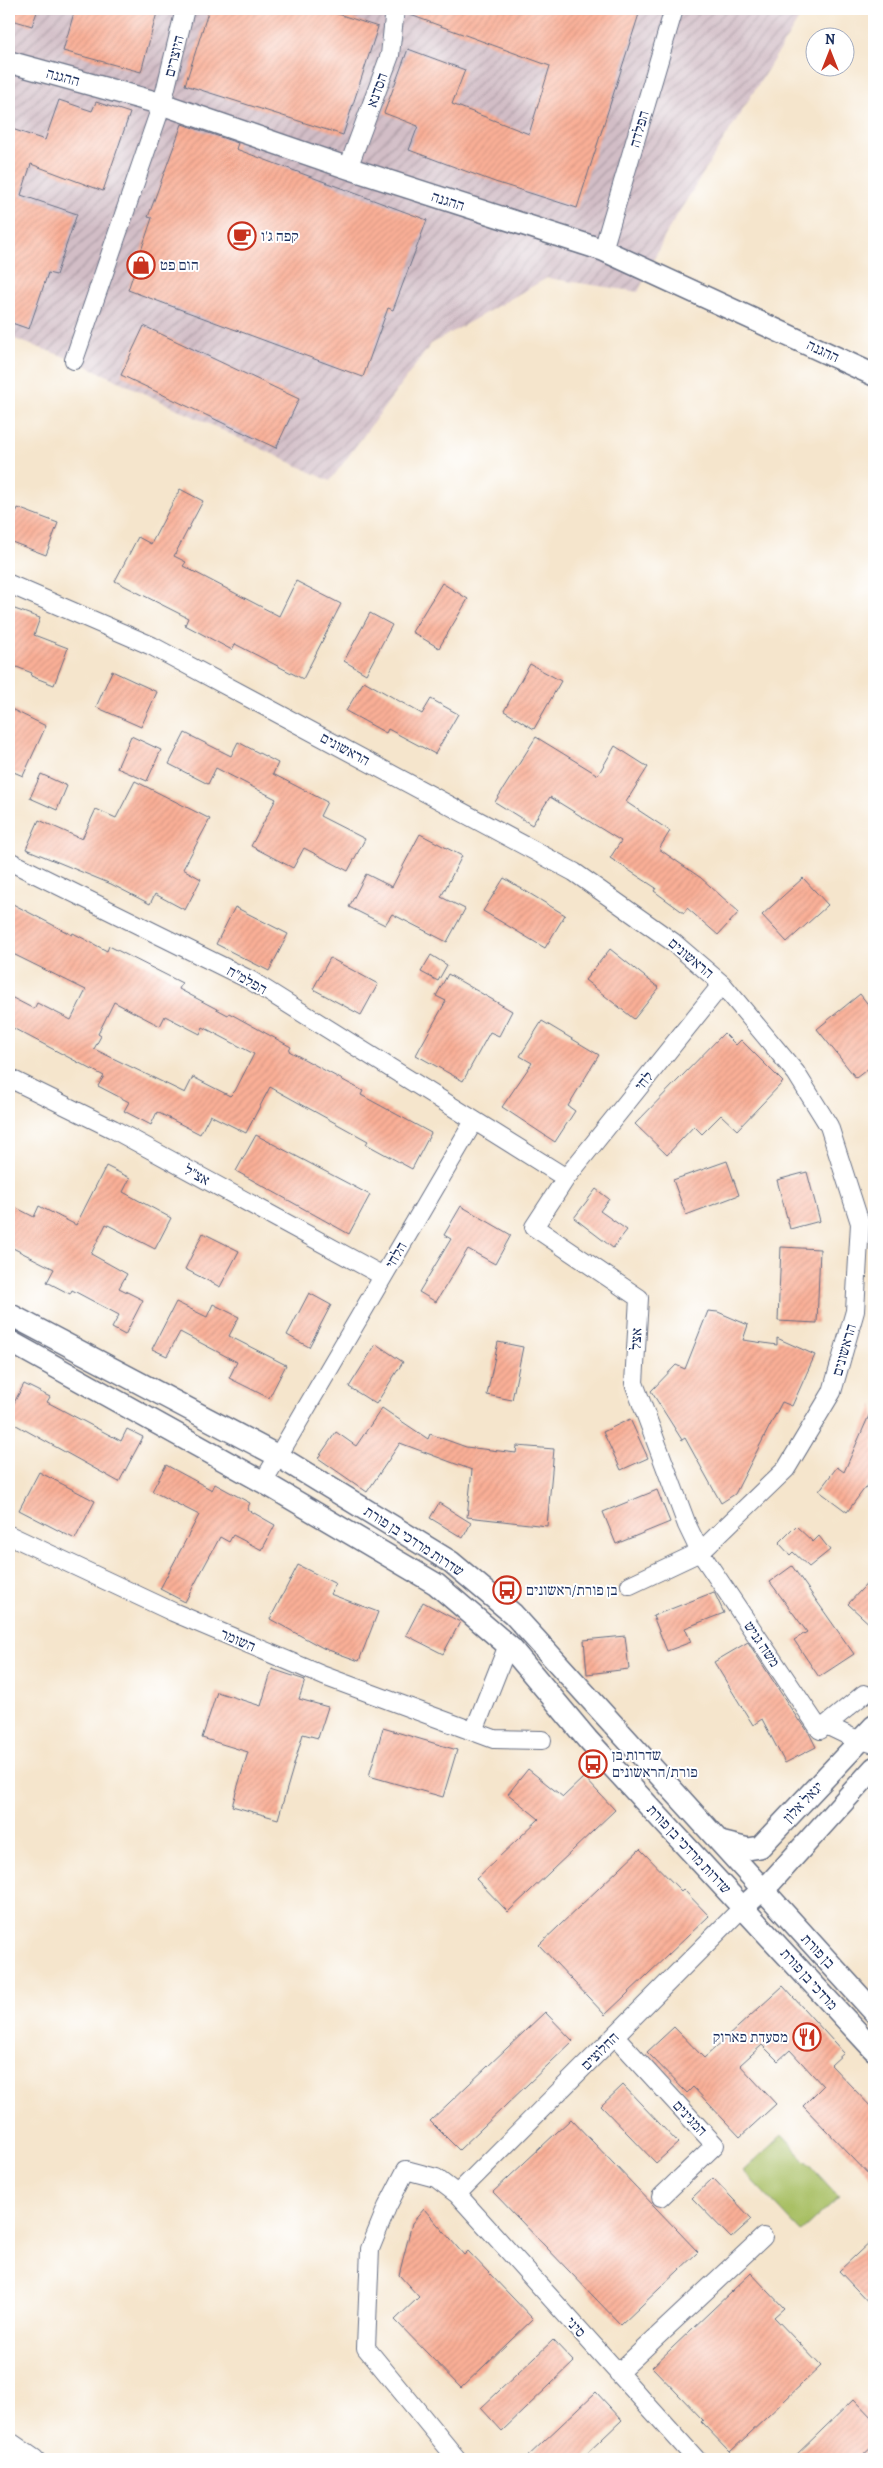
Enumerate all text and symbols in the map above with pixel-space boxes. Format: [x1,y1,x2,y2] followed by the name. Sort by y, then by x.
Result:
[806,28,856,78] north arrow
[825,30,835,49] text: N
[159,33,189,79] street label: היוצרים
[44,63,82,91] street label: ההגנה
[362,70,392,110] street label: הסדנא
[624,108,654,150] street label: הפלדה
[429,186,467,216] street label: ההגנה
[227,221,257,251] cafe icon: קפה ג'ו
[261,226,299,246] place label: קפה ג'ו
[126,250,156,280] shop icon: הום פט
[160,255,199,275] place label: הום פט
[803,335,843,367] street label: ההגנה
[317,728,373,770] street label: הראשונים
[664,933,718,983] street label: הראשונים
[223,961,271,999] street label: הפלמ"ח
[630,1067,658,1095] street label: לחי
[180,1160,214,1190] street label: אצ"ל
[380,1238,412,1272] street label: הלחי
[827,1321,861,1379] street label: הראשונים
[625,1327,647,1351] street label: אצל
[360,1501,468,1581] street label: שדרות מרדכי בן פורת
[492,1575,522,1605] bus stop icon: בן פורת/ראשונים
[526,1580,618,1600] place label: בן פורת/ראשונים
[739,1617,785,1671] street label: משה גניש
[217,1624,259,1656] street label: השומר
[612,1745,698,1782] place label: שדרות בן פורת/הראשונים
[578,1749,608,1779] bus stop icon: שדרות בן פורת/הראשונים
[778,1777,828,1827] street label: יגאל אלון
[642,1800,736,1898] street label: שדרות מרדכי בן פורת
[797,1929,839,1973] street label: בן פורת
[776,1944,842,2014] street label: מרדכי בן פורת
[792,2022,822,2052] restaurant icon: מסעדת פארוק
[713,2027,788,2047] place label: מסעדת פארוק
[577,2028,623,2074] street label: החלוצים
[668,2096,712,2140] street label: המגינים
[562,2313,590,2341] street label: סיני

